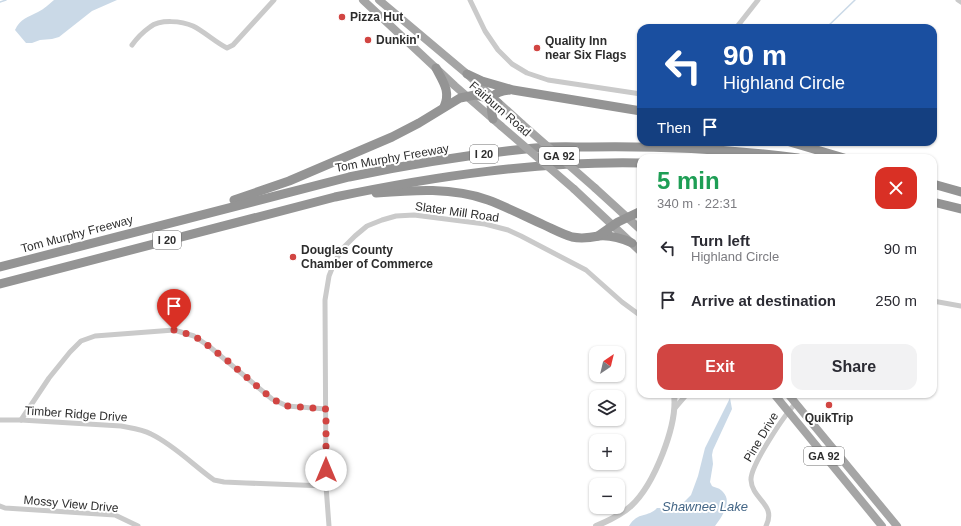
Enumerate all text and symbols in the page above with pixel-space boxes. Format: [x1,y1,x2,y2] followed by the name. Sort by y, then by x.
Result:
[350,10,403,24] place label: Pizza Hut
[337,12,347,22] marker: Pizza Hut
[376,33,420,47] place label: Dunkin'
[545,34,627,62] place label: Quality Inn near Six Flags
[363,35,373,45] marker: Dunkin'
[657,40,709,92] icon: left
[723,40,787,71] text: 90 m
[532,43,542,53] marker: Quality Inn near Six Flags
[723,73,845,93] text: Highland Circle
[466,79,534,139] street label: Fairburn Road
[699,116,721,138] icon: arrive
[657,119,691,136] text: Then
[334,141,450,175] street label: Tom Murphy Freeway
[470,145,498,163] road number: I 20
[539,147,579,165] road number: GA 92
[657,167,720,194] text: 5 min
[875,167,917,209] button: close
[657,196,737,211] text: 340 m · 22:31
[414,199,500,225] street label: Slater Mill Road
[19,212,135,256] street label: Tom Murphy Freeway
[153,231,181,249] road number: I 20
[691,232,750,249] text: Turn left
[657,237,679,259] icon: left
[884,240,917,257] text: 90 m
[301,243,433,271] place label: Douglas County Chamber of Commerce
[691,249,779,264] text: Highland Circle
[288,252,298,262] marker: Douglas County Chamber of Commerce
[157,289,191,330] pin
[657,289,679,311] icon: arrive
[691,292,836,309] text: Arrive at destination
[875,292,917,309] text: 250 m
[163,295,185,317] icon: arrive
[657,344,783,390] button: Exit
[791,344,917,390] button: Share
[589,346,625,382] north arrow
[589,346,625,514] map controls
[589,390,625,426] button: layers
[824,400,834,410] marker: QuikTrip
[24,403,128,425] street label: Timber Ridge Drive
[741,409,781,464] street label: Pine Drive
[805,411,853,425] place label: QuikTrip
[589,434,625,470] button: +
[804,447,844,465] road number: GA 92
[305,449,347,491] position arrow
[589,478,625,514] button: −
[23,493,119,515] street label: Mossy View Drive
[662,499,748,514] water label: Shawnee Lake

